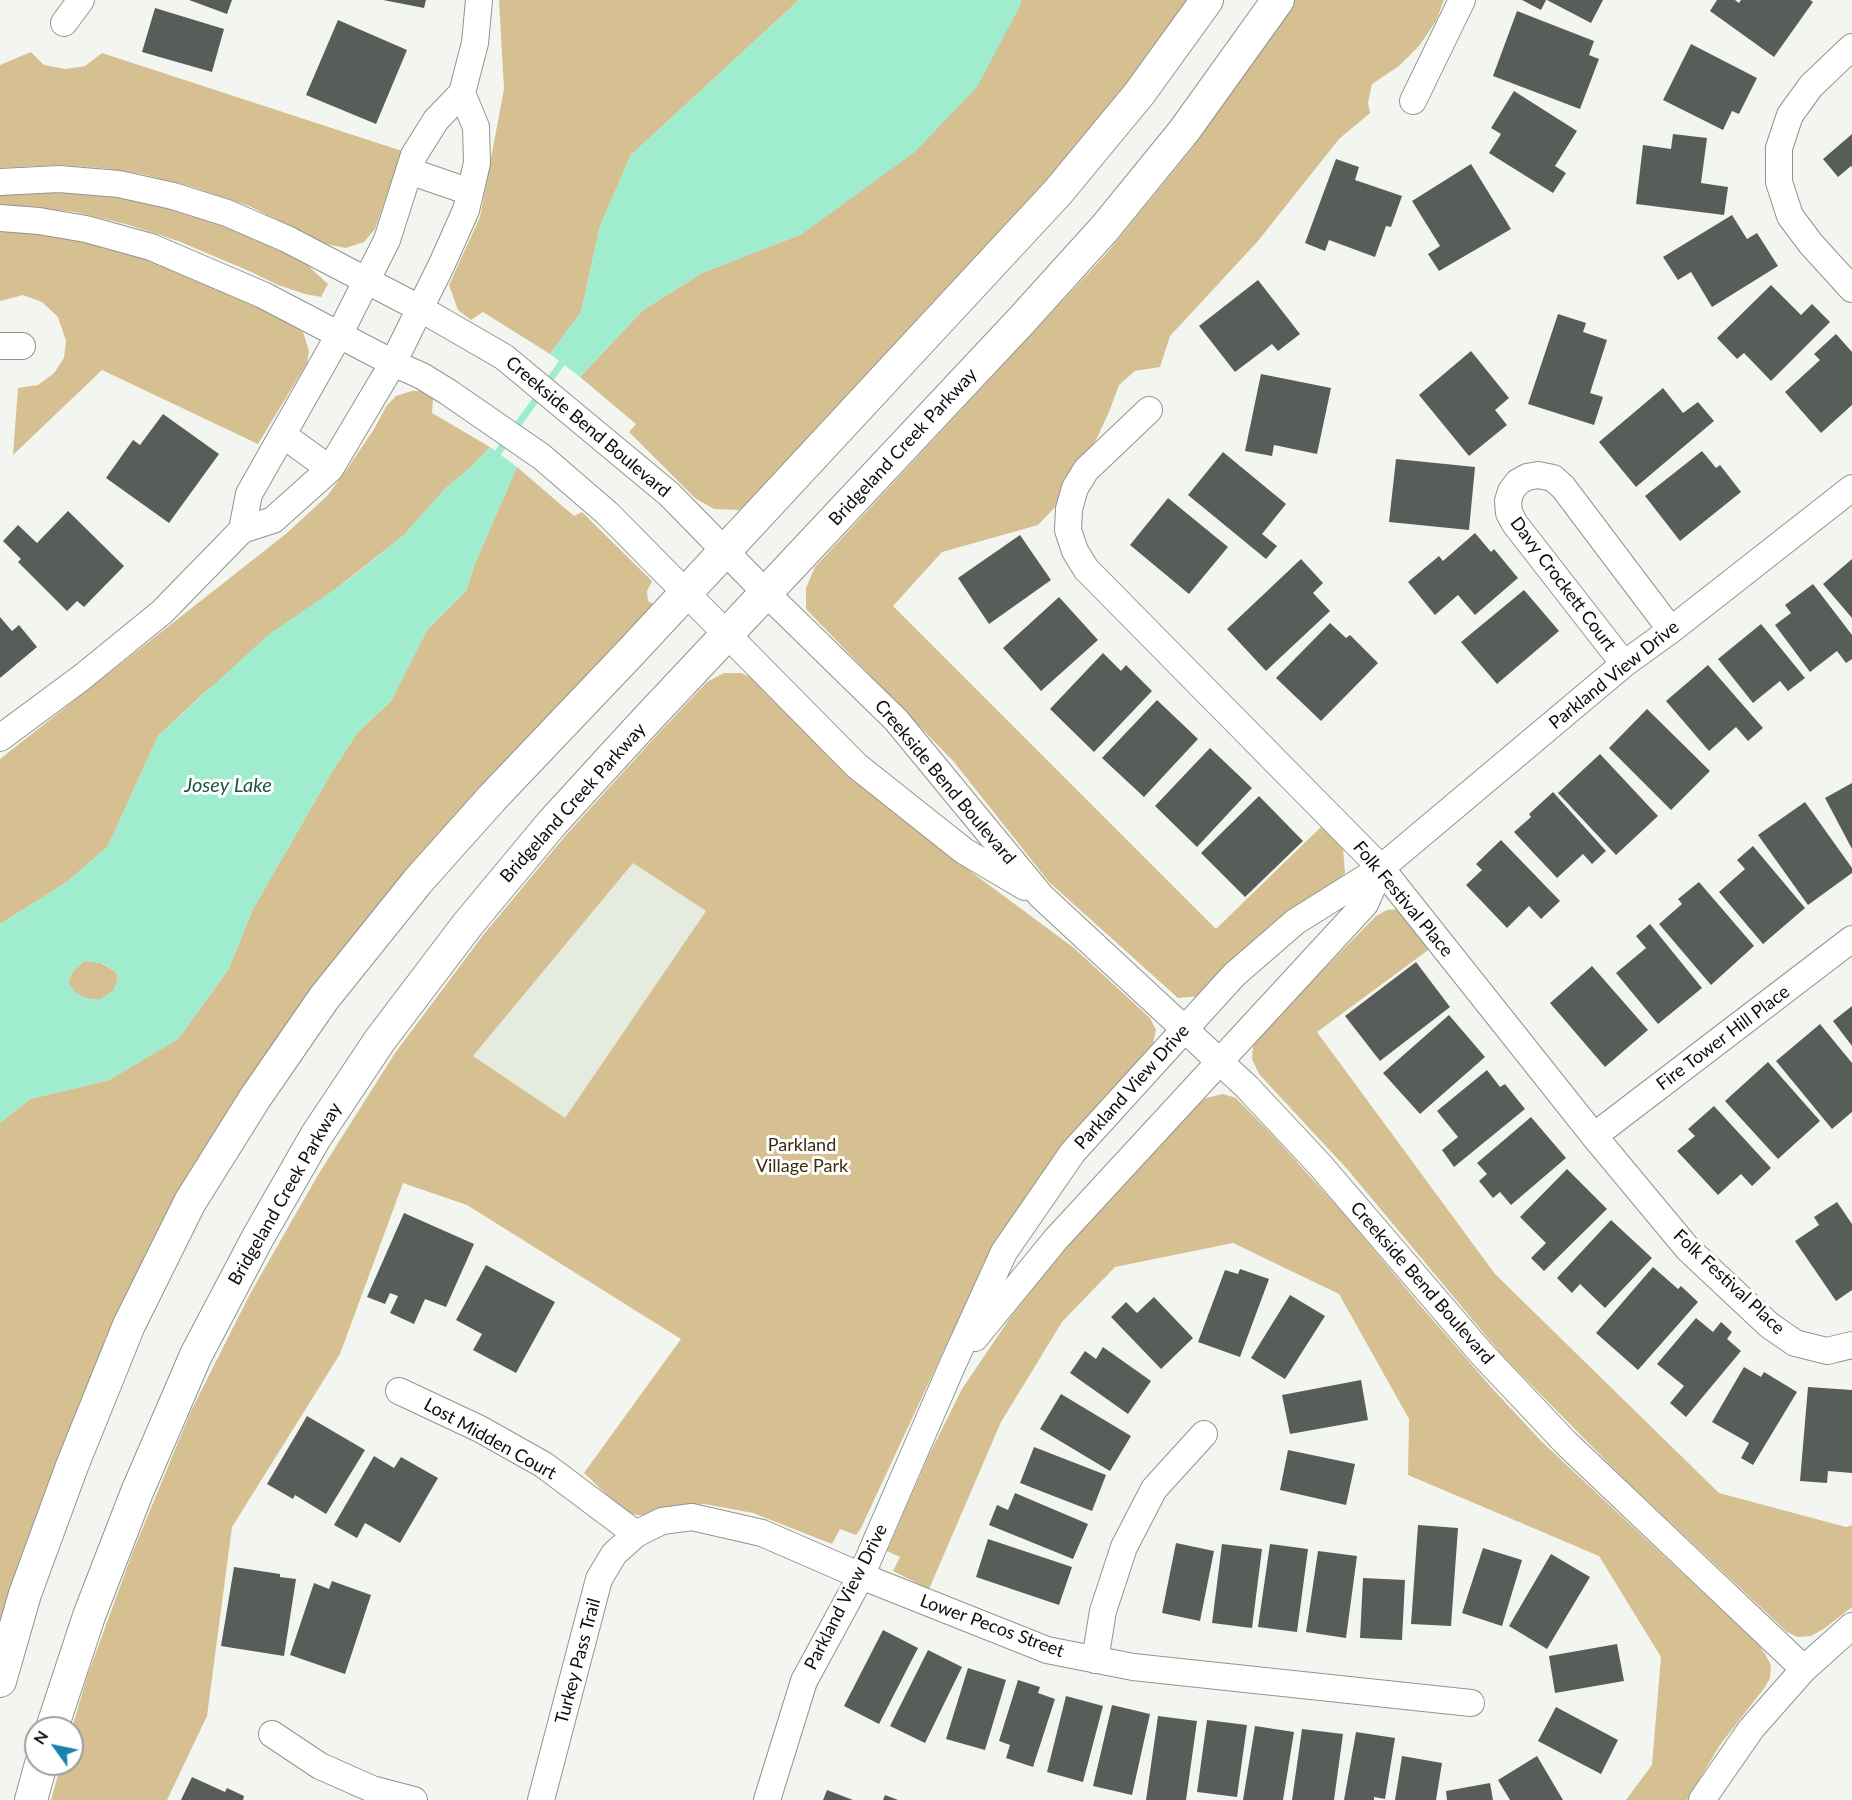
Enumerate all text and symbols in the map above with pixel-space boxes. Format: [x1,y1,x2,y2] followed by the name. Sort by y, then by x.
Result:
[501,352,675,502] street label: Creekside Bend Boulevard
[824,364,982,530] street label: Bridgeland Creek Parkway
[1506,513,1620,655] street label: Davy Crockett Court
[1545,616,1683,734] street label: Parkland View Drive
[870,695,1020,869] street label: Creekside Bend Boulevard
[496,719,650,887] street label: Bridgeland Creek Parkway
[184,774,272,798] water label: Josey Lake
[1348,837,1458,961] street label: Folk Festival Place
[1652,981,1794,1095] street label: Fire Tower Hill Place
[1070,1020,1194,1154] street label: Parkland View Drive
[224,1099,346,1289] street label: Bridgeland Creek Parkway
[756,1134,848,1176] park label: Parkland Village Park
[1346,1197,1498,1369] street label: Creekside Bend Boulevard
[1669,1225,1789,1339] street label: Folk Festival Place
[420,1394,560,1484] street label: Lost Midden Court
[800,1521,892,1673] street label: Parkland View Drive
[917,1590,1067,1662] street label: Lower Pecos Street
[551,1596,605,1726] street label: Turkey Pass Trail
[24,1716,84,1776] north arrow
[29,1727,51,1747] text: N

